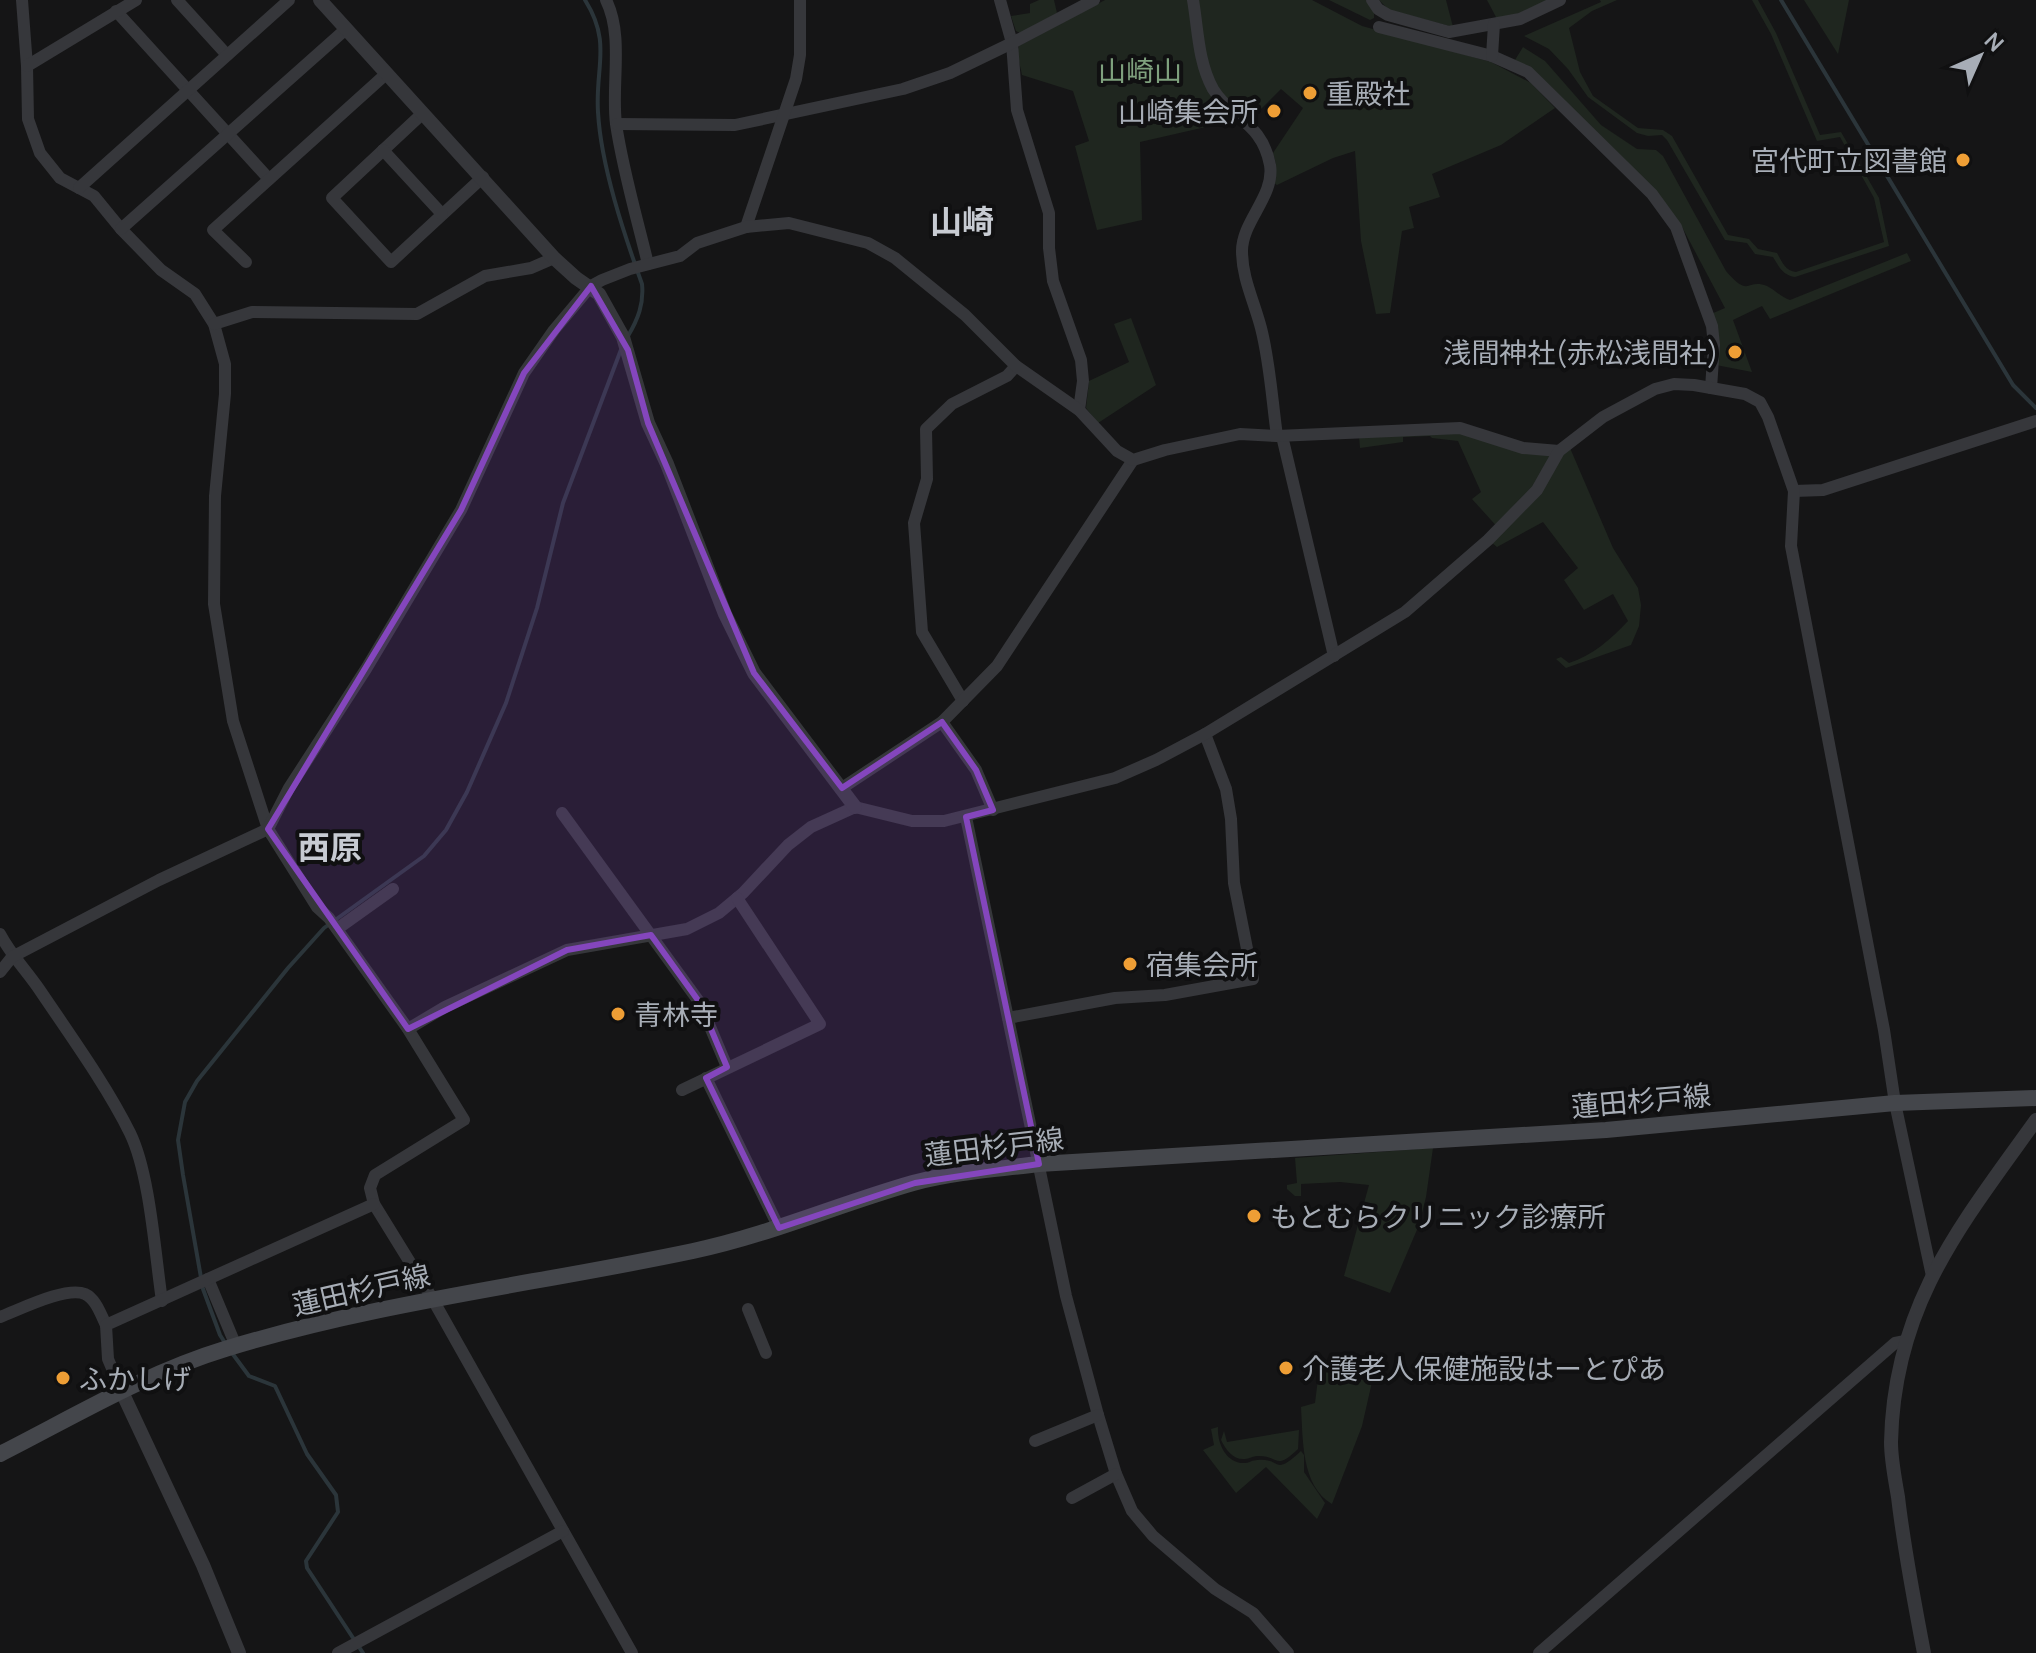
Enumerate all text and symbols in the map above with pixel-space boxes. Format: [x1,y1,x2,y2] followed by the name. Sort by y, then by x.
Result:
[1940,16,2020,96] north arrow
[1978,26,2010,58] text: N
[1098,51,1182,89] park label: 山崎山
[1326,74,1410,112] place label: 重殿社
[1301,84,1319,102] marker: 重殿社
[1118,92,1258,130] place label: 山崎集会所
[1265,102,1283,120] marker: 山崎集会所
[1751,141,1947,179] place label: 宮代町立図書館
[1954,151,1972,169] marker: 宮代町立図書館
[930,199,994,243] district label: 山崎
[1443,333,1719,371] place label: 浅間神社(赤松浅間社)
[1726,343,1744,361] marker: 浅間神社(赤松浅間社)
[298,825,362,869] district label: 西原
[1146,945,1258,983] place label: 宿集会所
[1121,955,1139,973] marker: 宿集会所
[634,995,718,1033] place label: 青林寺
[609,1005,627,1023] marker: 青林寺
[1570,1075,1712,1125] street label: 蓮田杉戸線
[922,1119,1066,1173] street label: 蓮田杉戸線
[1270,1197,1605,1235] place label: もとむらクリニック診療所
[1245,1207,1263,1225] marker: もとむらクリニック診療所
[289,1255,433,1323] street label: 蓮田杉戸線
[1302,1349,1666,1387] place label: 介護老人保健施設はーとぴあ
[79,1359,191,1397] place label: ふかしげ
[1277,1359,1295,1377] marker: 介護老人保健施設はーとぴあ
[54,1369,72,1387] marker: ふかしげ

